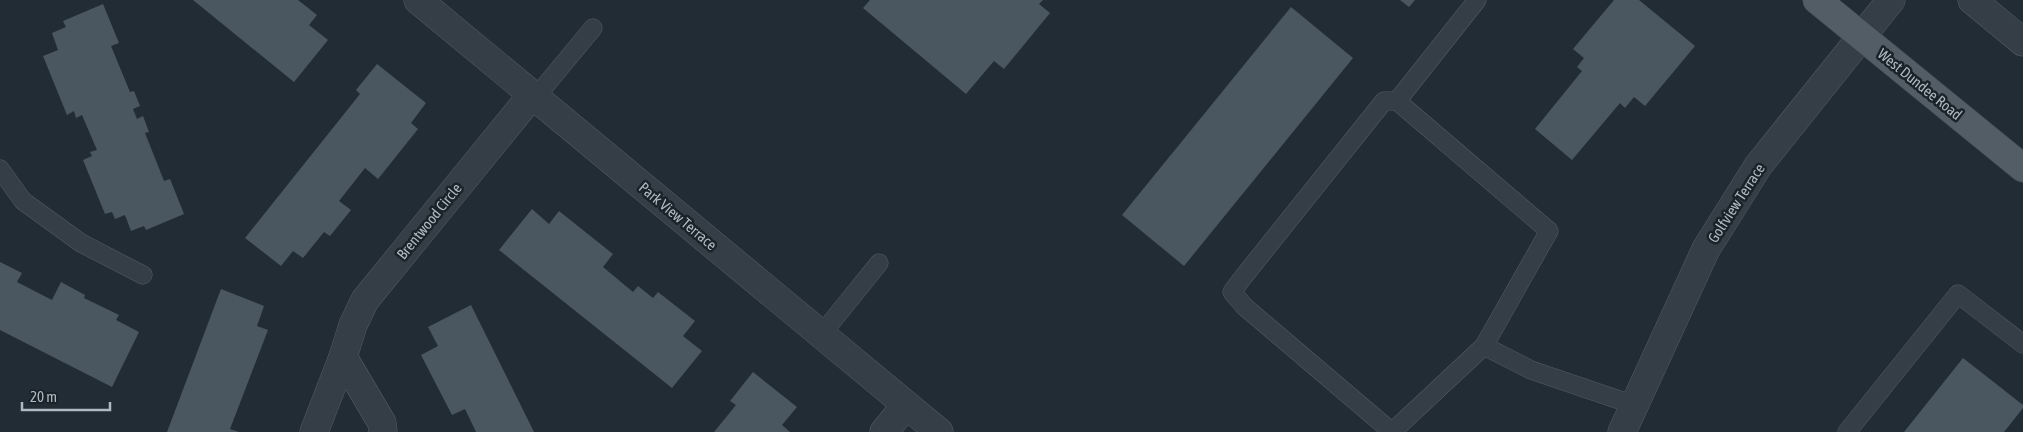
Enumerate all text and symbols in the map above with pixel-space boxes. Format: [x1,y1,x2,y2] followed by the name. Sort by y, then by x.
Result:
[1875,45,1965,123] street label: West Dundee Road
[1704,160,1768,246] street label: Golfview Terrace
[393,179,465,262] street label: Brentwood Circle
[636,179,720,253] street label: Park View Terrace
[22,380,110,412] scale bar
[30,388,57,405] text: 20 m

